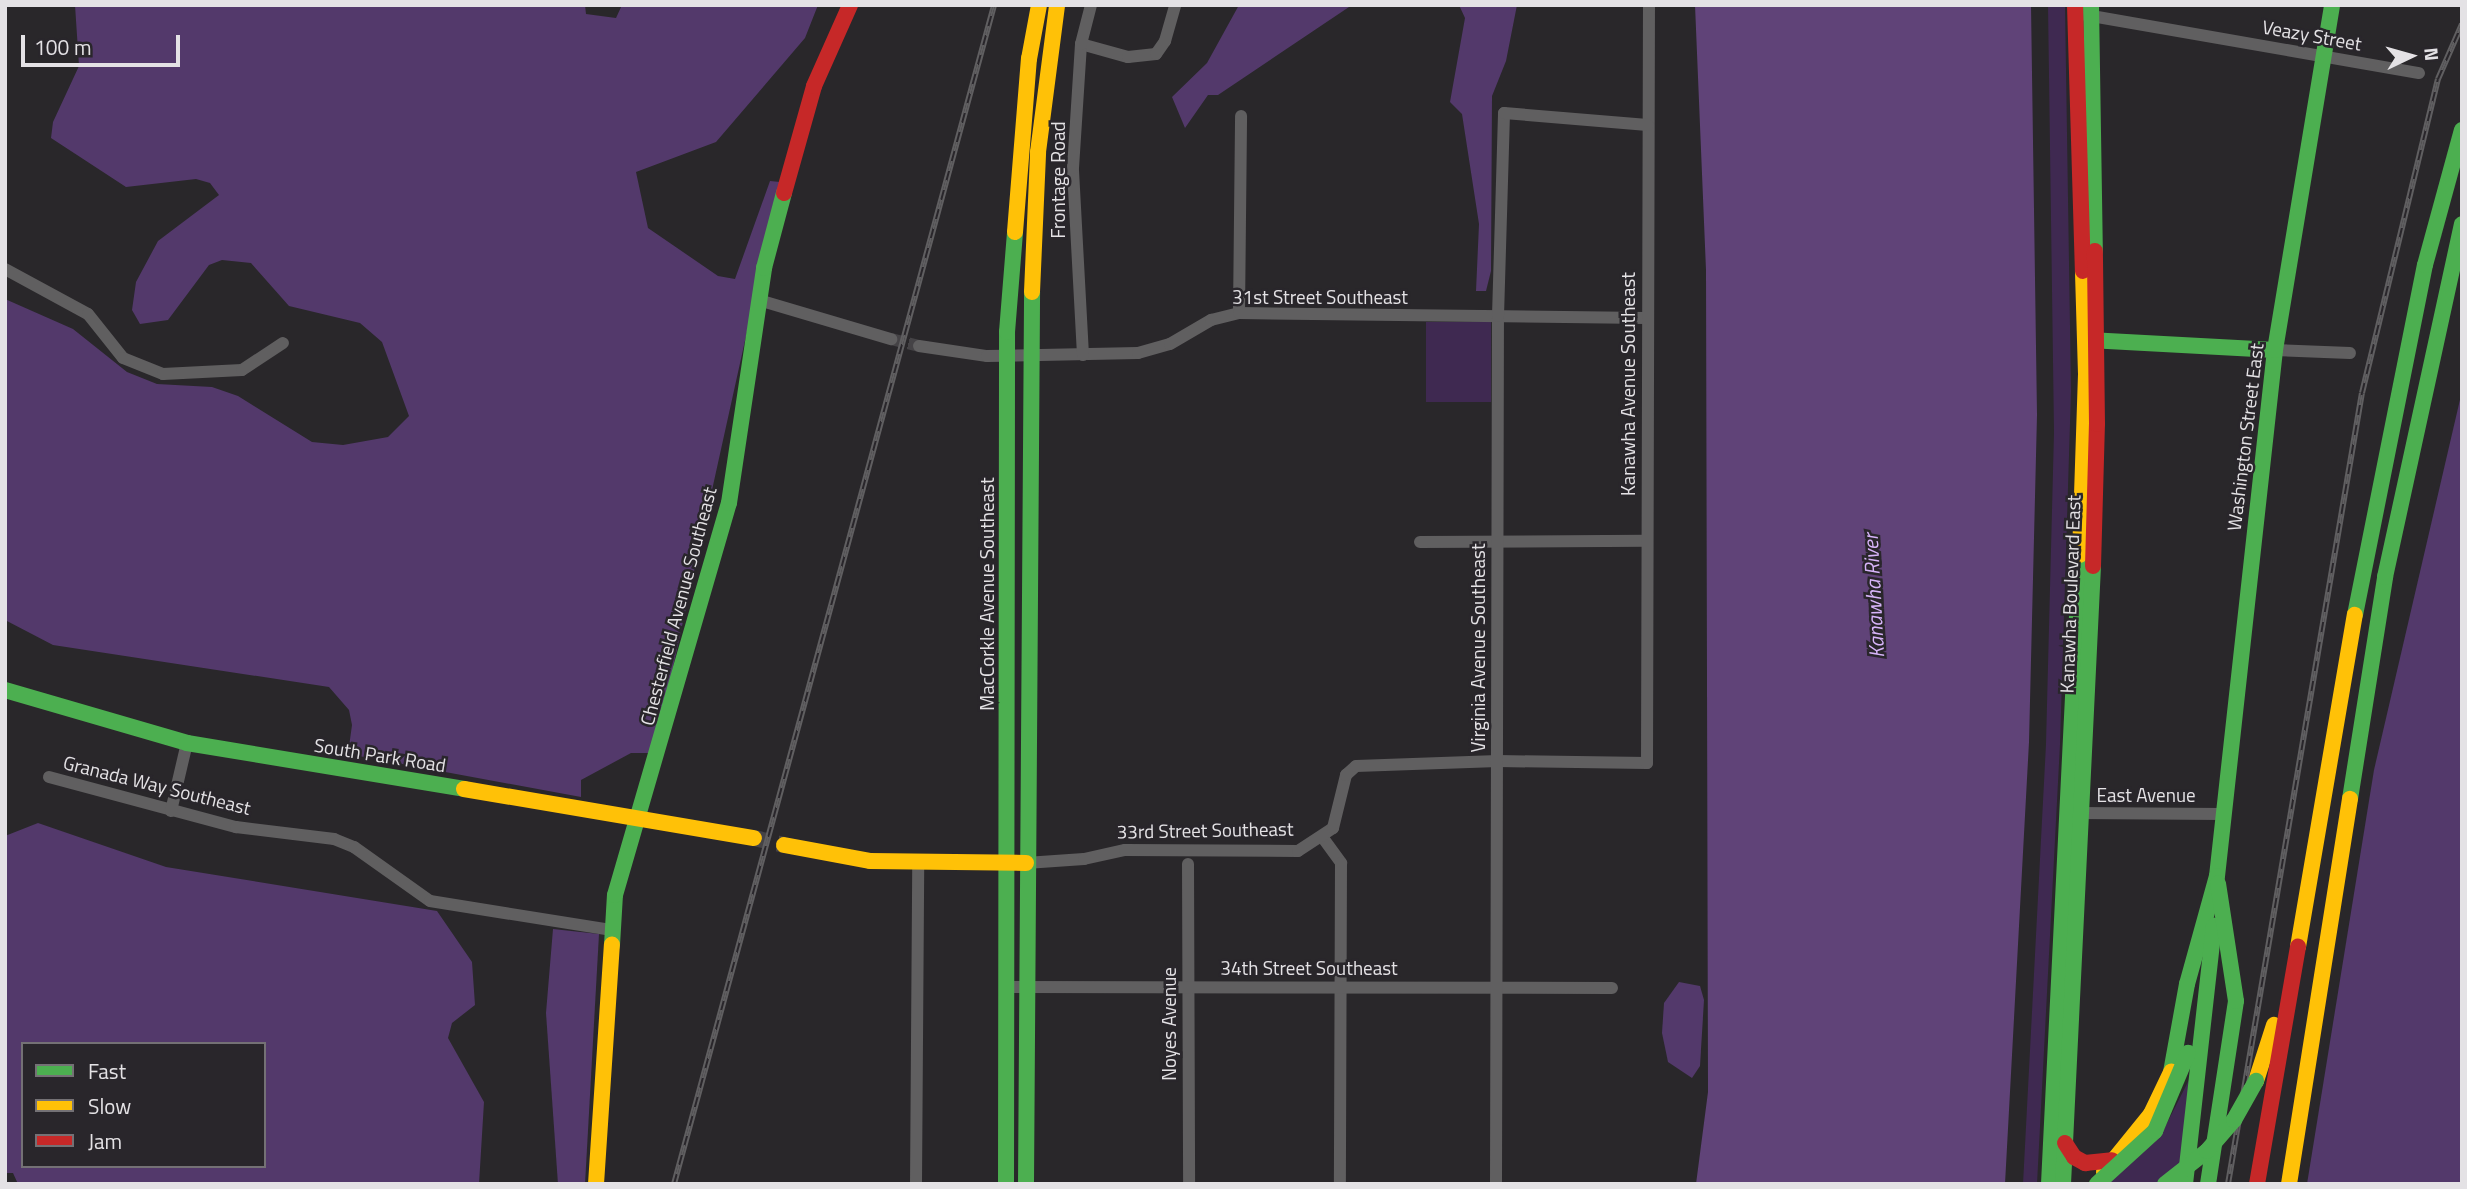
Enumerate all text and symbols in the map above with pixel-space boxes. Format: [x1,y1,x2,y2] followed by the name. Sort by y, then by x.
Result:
[2261,15,2363,55] street label: Veazy Street
[24,21,184,65] scale bar
[2376,21,2446,91] north arrow
[34,31,91,63] text: 100 m
[2417,46,2447,62] text: N
[1047,121,1069,239] street label: Frontage Road
[1617,272,1639,496] street label: Kanawha Avenue Southeast
[1232,286,1408,308] street label: 31st Street Southeast
[2222,342,2268,532] street label: Washington Street East
[976,477,998,711] street label: MacCorkle Avenue Southeast
[635,484,721,728] street label: Chesterfield Avenue Southeast
[2055,494,2085,694] street label: Kanawha Boulevard East
[1857,533,1889,659] water label: Kanawha River
[1467,543,1489,753] street label: Virginia Avenue Southeast
[312,733,448,777] street label: South Park Road
[61,751,253,819] street label: Granada Way Southeast
[2096,784,2196,806] street label: East Avenue
[1116,817,1294,843] street label: 33rd Street Southeast
[1220,957,1398,979] street label: 34th Street Southeast
[1158,967,1180,1081] street label: Noyes Avenue
[21,1042,266,1168] legend
[88,1055,126,1087] text: Fast
[88,1090,131,1122] text: Slow
[88,1125,122,1157] text: Jam

